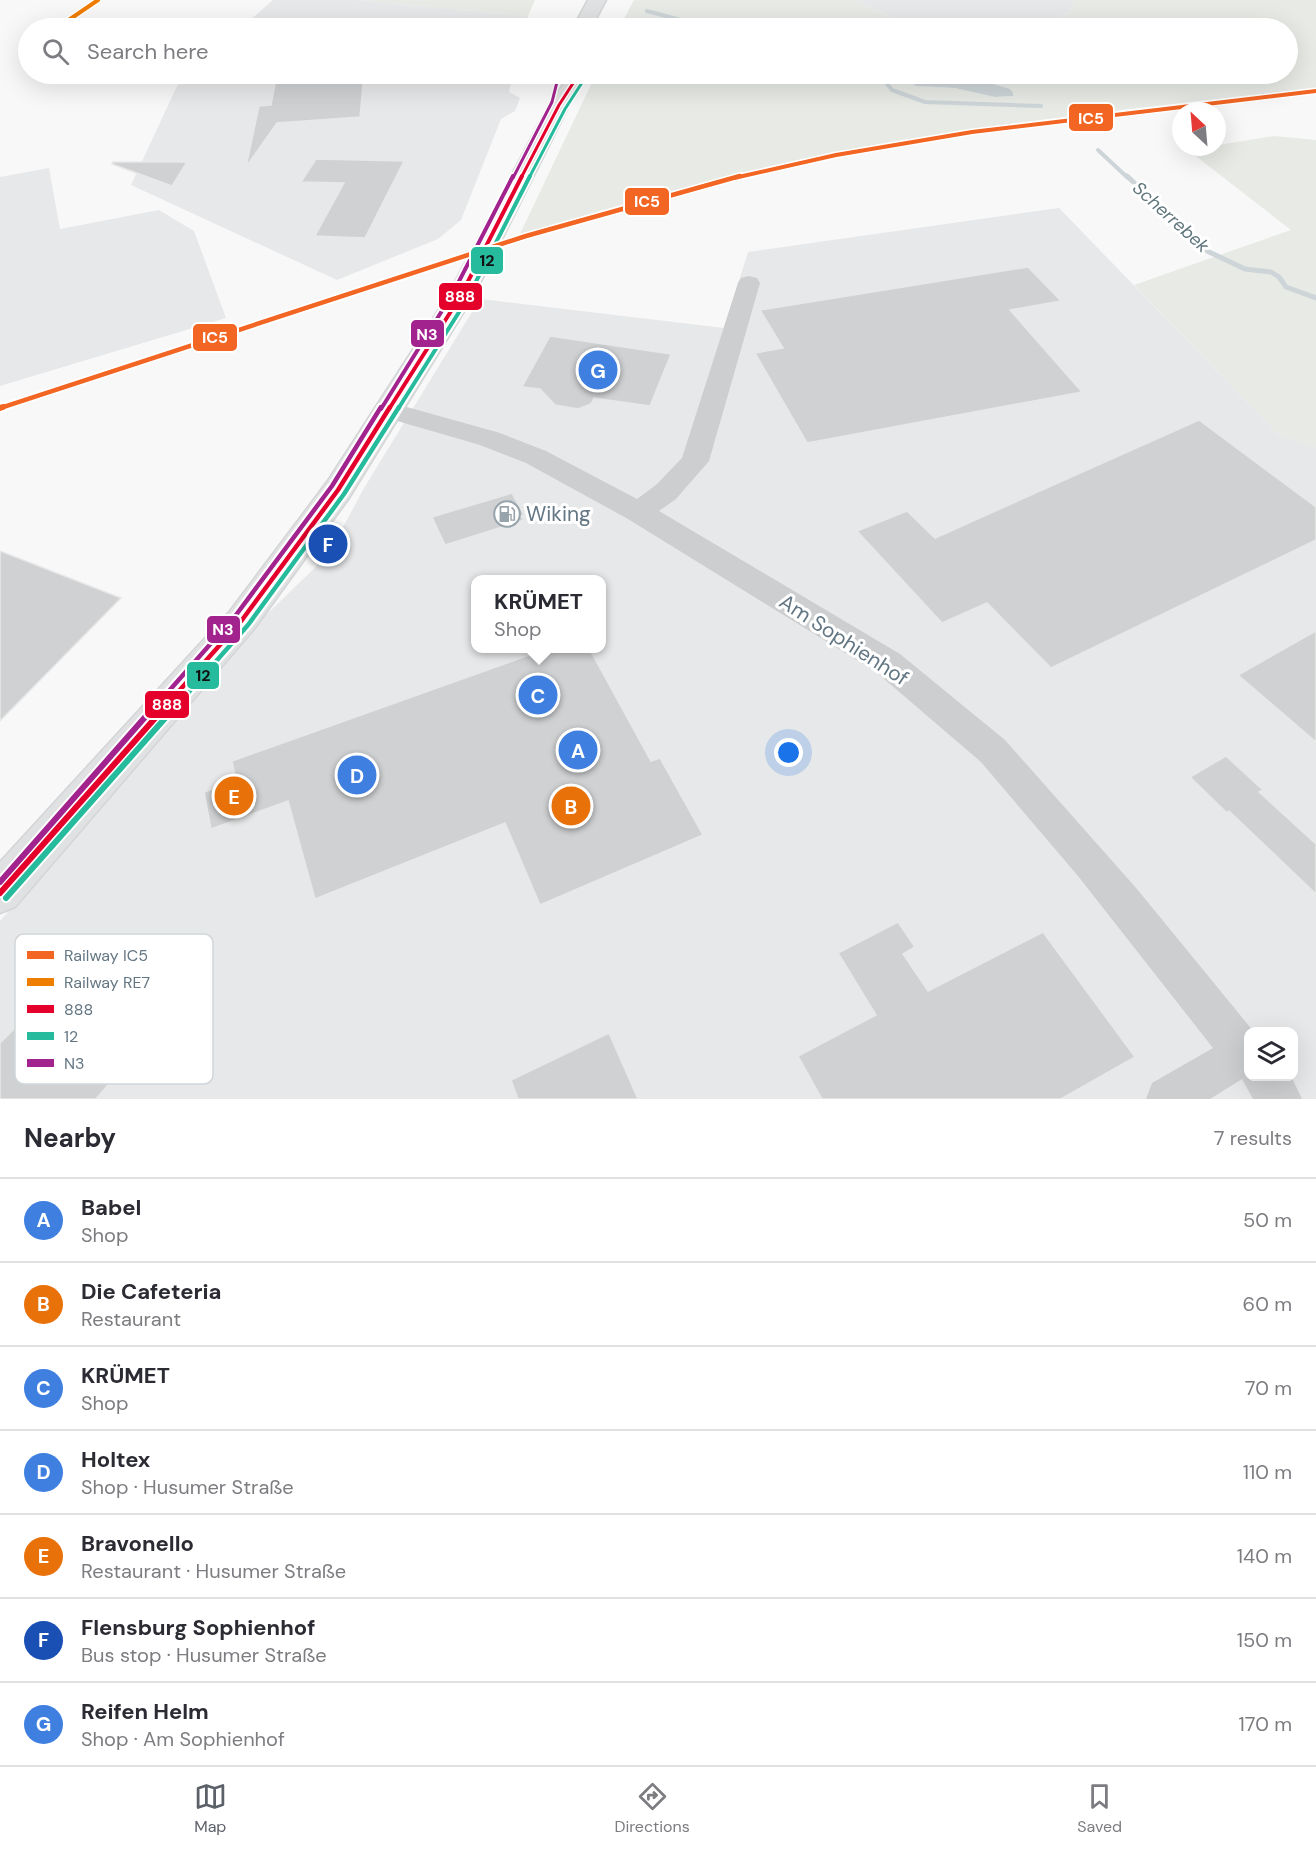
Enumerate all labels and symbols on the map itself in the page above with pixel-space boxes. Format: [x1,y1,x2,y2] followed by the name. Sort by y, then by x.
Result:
[1172,102,1226,156] north arrow
[1068,103,1114,132] line badge: IC5
[1078,108,1104,129] text: IC5
[1127,176,1215,258] water label: Scherrebek
[624,187,670,216] line badge: IC5
[634,191,660,212] text: IC5
[470,246,504,275] line badge: 12
[479,250,495,271] text: 12
[438,282,483,311] line badge: 888
[445,286,475,307] text: 888
[410,319,445,348] line badge: N3
[192,323,238,352] line badge: IC5
[416,324,438,345] text: N3
[202,327,228,348] text: IC5
[578,348,618,392] pin: G
[492,499,522,529] fuel station icon: Wiking
[526,500,591,528] place label: Wiking
[308,522,348,566] pin: F
[774,588,914,692] street label: Am Sophienhof
[206,615,241,644] line badge: N3
[212,619,234,640] text: N3
[186,661,220,690] line badge: 12
[195,665,211,686] text: 12
[518,672,558,718] pin: C
[144,690,190,719] line badge: 888
[152,694,182,715] text: 888
[558,728,598,772] pin: A
[774,738,803,767] your location
[338,752,376,798] pin: D
[214,774,254,818] pin: E
[552,784,590,828] pin: B
[15,934,213,1084] legend
[64,945,148,966] text: Railway IC5
[64,972,150,993] text: Railway RE7
[64,999,93,1020] text: 888
[64,1026,78,1047] text: 12
[64,1053,85,1074] text: N3

